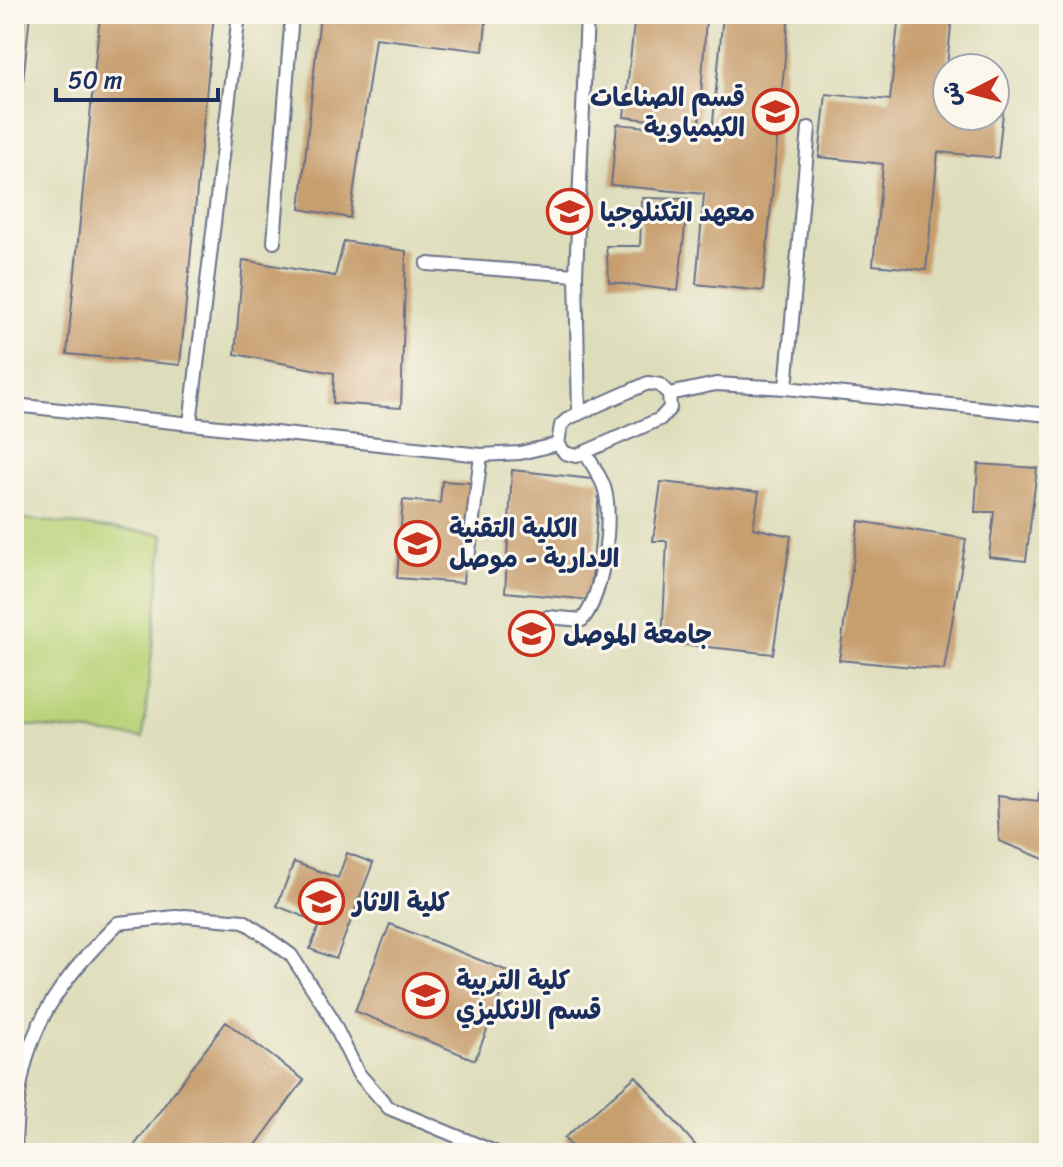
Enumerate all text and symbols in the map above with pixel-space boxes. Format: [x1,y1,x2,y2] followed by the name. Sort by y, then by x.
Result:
[56,52,218,102] scale bar
[931,52,1011,132] north arrow
[68,59,123,101] text: 50 m
[590,74,745,150] place label: قسم الصناعات الكيمياوية
[931,80,972,108] text: ش
[752,88,800,136] school or university icon: قسم الصناعات الكيمياوية
[545,188,593,236] school or university icon: معهد التكنلوجيا
[600,189,755,235] place label: معهد التكنلوجيا
[449,505,620,581] place label: الكلية التقنية الادارية - موصل
[394,519,442,567] school or university icon: الكلية التقنية الادارية - موصل
[508,610,556,658] school or university icon: جامعة الموصل
[563,611,712,657] place label: جامعة الموصل
[298,878,346,926] school or university icon: كلية الاثار
[351,879,450,925] place label: كلية الاثار
[456,957,602,1033] place label: كلية التربية قسم الانكليزي
[401,971,449,1019] school or university icon: كلية التربية قسم الانكليزي

